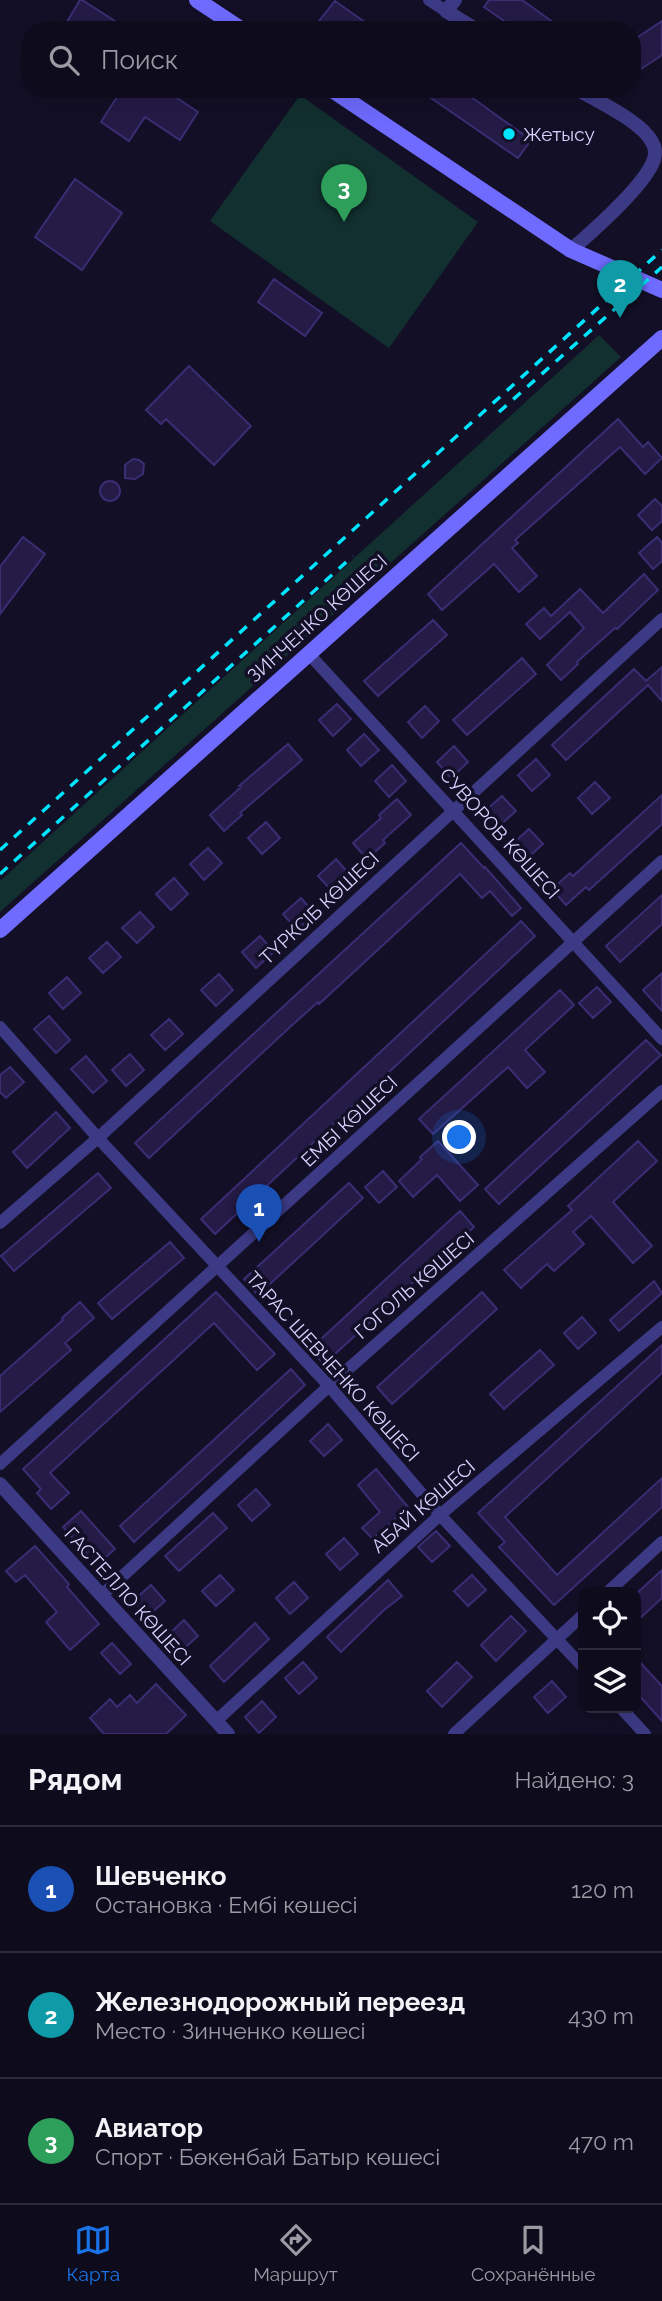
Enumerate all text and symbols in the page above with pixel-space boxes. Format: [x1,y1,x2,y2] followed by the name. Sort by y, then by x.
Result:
[21,21,641,98] search box
[45,41,83,79] icon: search
[101,45,178,75] text: Поиск
[523,123,595,145] place label: Жетысу
[501,126,517,142] marker: Жетысу
[321,164,367,222] pin: 3
[597,260,643,318] pin: 2
[243,550,391,686] street label: ЗИНЧЕНКО КӨШЕСІ
[436,763,564,903] street label: СУВОРОВ КӨШЕСІ
[255,847,383,969] street label: ТҮРКСІБ КӨШЕСІ
[297,1071,401,1171] street label: ЕМБІ КӨШЕСІ
[442,1120,476,1154] your location
[236,1184,282,1242] pin: 1
[350,1227,478,1343] street label: ГОГОЛЬ КӨШЕСІ
[242,1267,424,1465] street label: ТАРАС ШЕВЧЕНКО КӨШЕСІ
[367,1455,479,1557] street label: АБАЙ КӨШЕСІ
[60,1523,196,1669] street label: ГАСТЕЛЛО КӨШЕСІ
[578,1587,641,1713] map controls
[578,1587,641,1650] button: locate
[578,1650,641,1713] button: layers
[28,1762,122,1797] text: Рядом
[515,1766,634,1793] text: Найдено: 3
[95,1861,227,1891] text: Шевченко
[45,1876,57,1903] text: 1
[571,1876,634,1903] text: 120 m
[95,1891,358,1918] text: Остановка · Ембі көшесі
[95,1987,465,2017] text: Железнодорожный переезд
[45,2002,57,2029] text: 2
[568,2002,634,2029] text: 430 m
[95,2017,366,2044] text: Место · Зинченко көшесі
[95,2113,203,2143] text: Авиатор
[45,2128,57,2155] text: 3
[568,2128,634,2155] text: 470 m
[95,2143,440,2170] text: Спорт · Бөкенбай Батыр көшесі
[67,2221,120,2285] tab: Карта
[253,2221,338,2285] tab: Маршрут
[471,2221,595,2285] tab: Сохранённые

